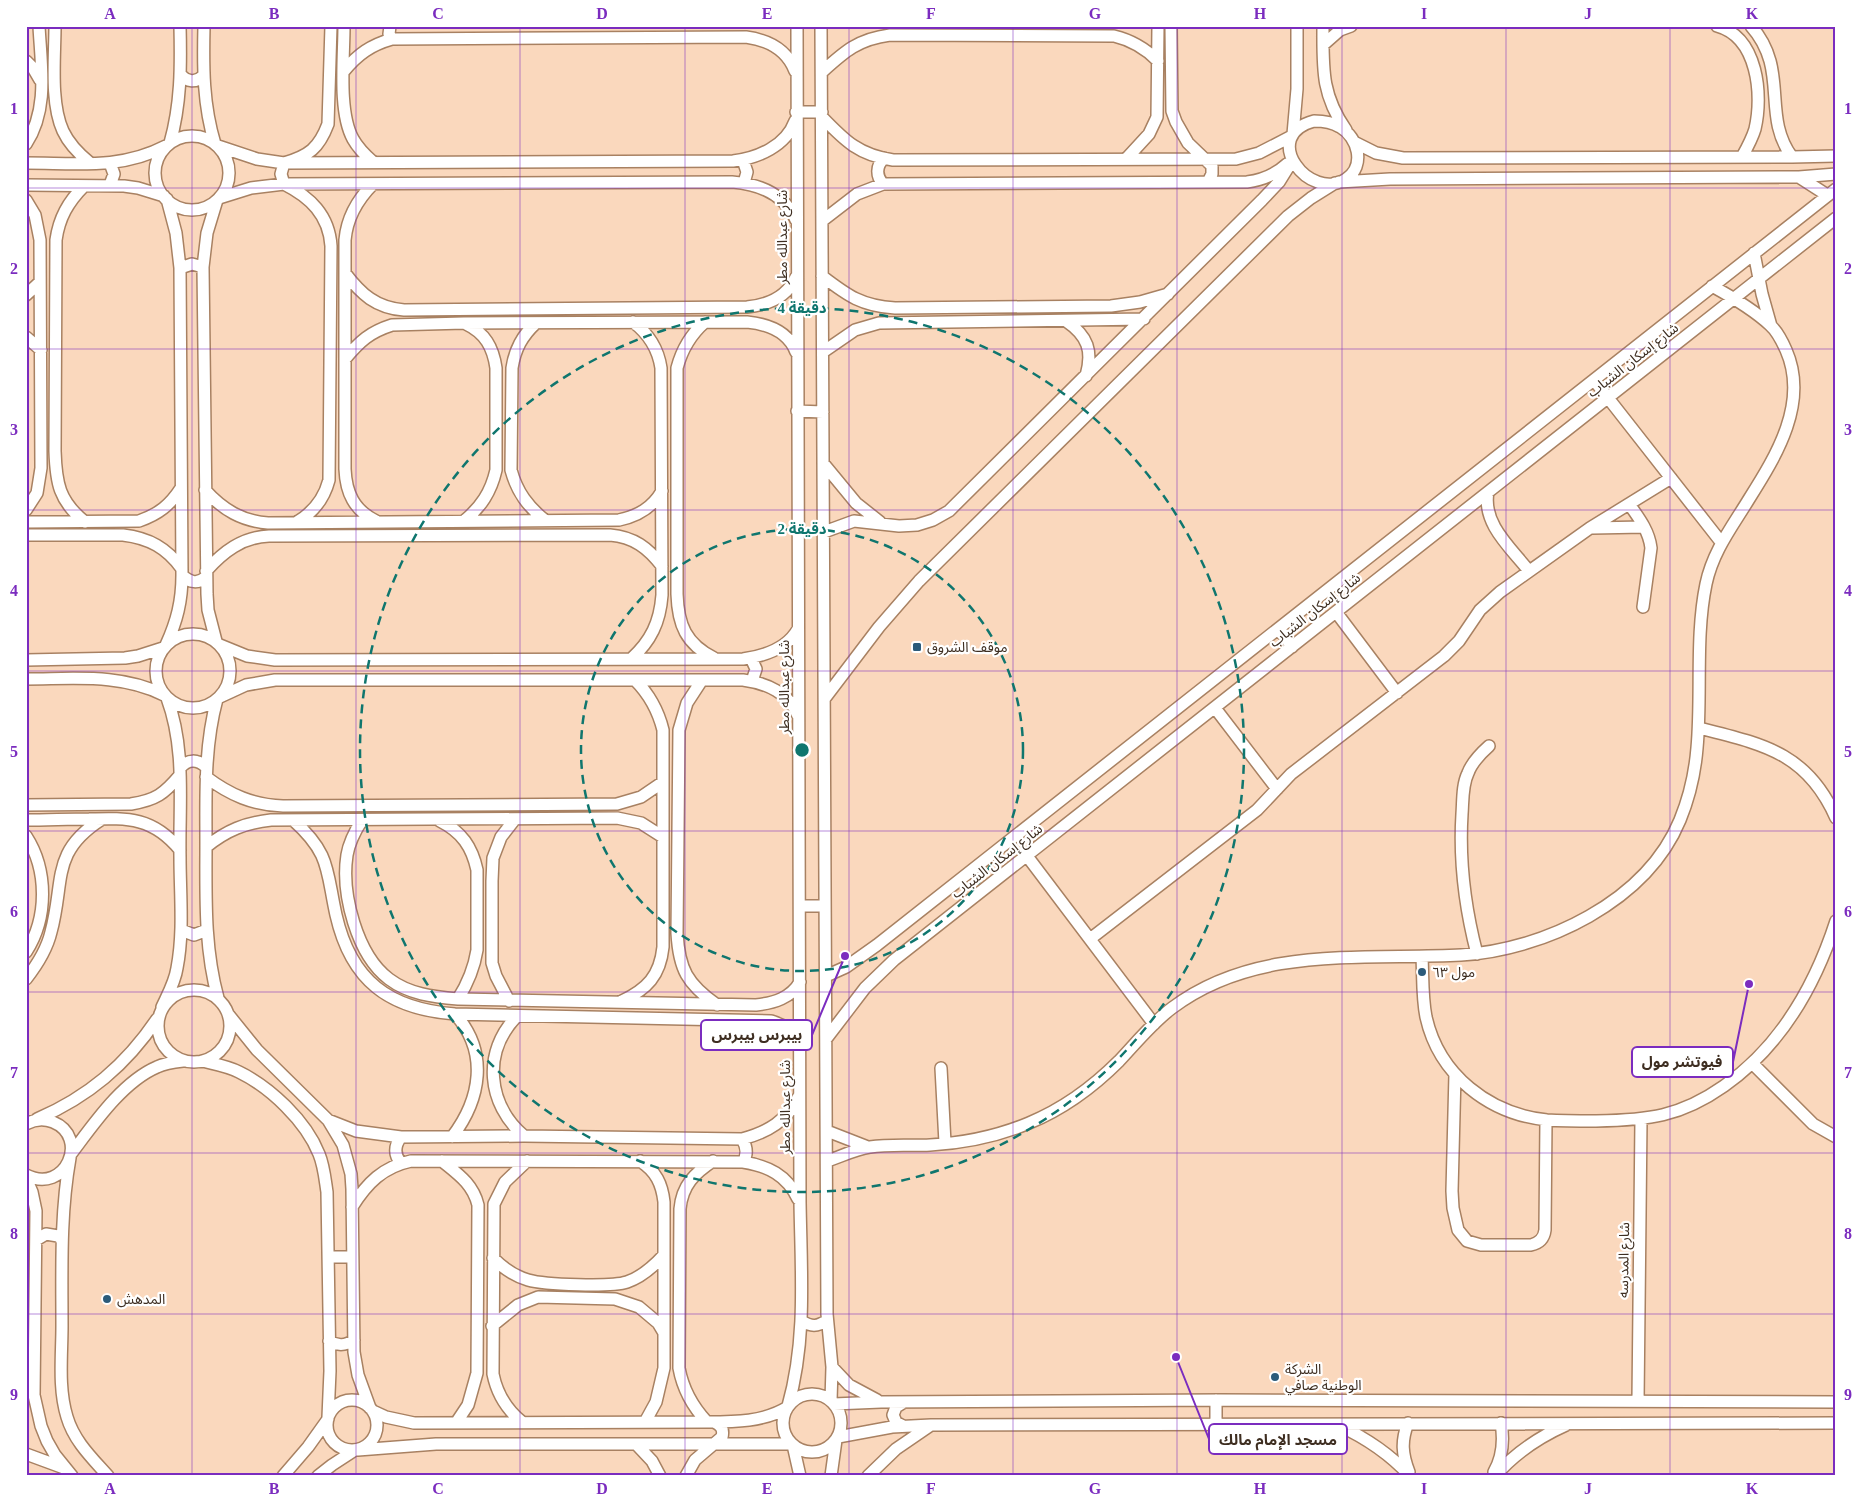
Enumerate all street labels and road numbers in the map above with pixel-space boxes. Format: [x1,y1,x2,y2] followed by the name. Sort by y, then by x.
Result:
[775,190,793,285] street label: شارع عبدالله مطر
[1585,320,1683,402] street label: شارع إسكان الشباب
[1267,570,1365,652] street label: شارع إسكان الشباب
[777,640,795,735] street label: شارع عبدالله مطر
[949,821,1047,903] street label: شارع إسكان الشباب
[778,1060,796,1155] street label: شارع عبدالله مطر
[1616,1222,1635,1298] street label: شارع المدرسه

